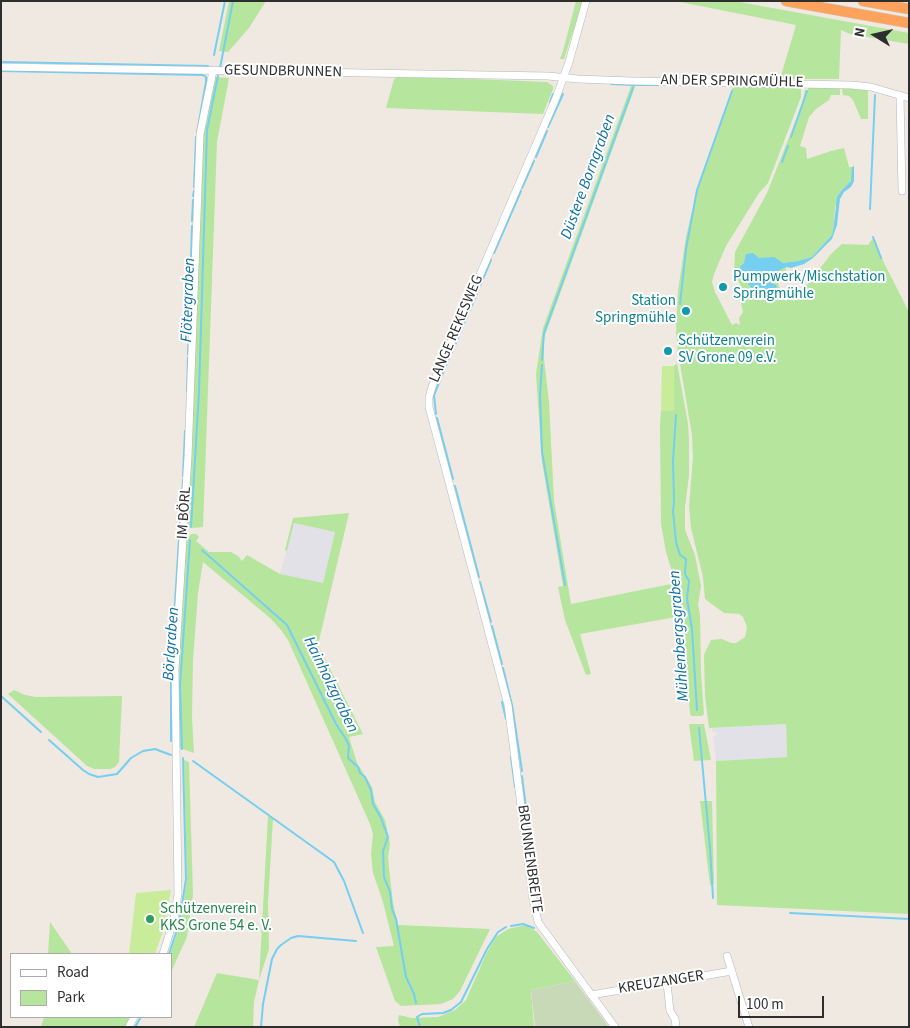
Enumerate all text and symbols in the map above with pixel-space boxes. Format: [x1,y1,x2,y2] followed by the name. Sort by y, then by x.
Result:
[850,10,900,60] north arrow
[850,26,871,39] text: N
[224,62,342,82] street label: GESUNDBRUNNEN
[660,72,804,92] street label: AN DER SPRINGMÜHLE
[558,112,620,242] water label: Düstere Borngraben
[178,257,200,343] water label: Flötergraben
[733,269,885,304] place label: Pumpwerk/Mischstation Springmühle
[426,272,488,386] street label: LANGE REKESWEG
[717,281,729,293] marker: Pumpwerk/Mischstation Springmühle
[595,293,676,328] place label: Station Springmühle
[680,305,692,317] marker: Station Springmühle
[678,333,776,368] place label: Schützenverein SV Grone 09 e.V.
[662,345,674,357] marker: Schützenverein SV Grone 09 e.V.
[174,486,196,540] street label: IM BÖRL
[666,570,694,702] water label: Mühlenbergsgraben
[160,607,184,681] water label: Börlgraben
[298,634,362,736] water label: Hainholzgraben
[512,804,546,914] street label: BRUNNENBREITE
[160,901,272,936] place label: Schützenverein KKS Grone 54 e. V.
[144,913,156,925] marker: Schützenverein KKS Grone 54 e. V.
[10,953,172,1018] legend
[57,962,89,983] text: Road
[617,967,705,999] street label: KREUZANGER
[740,986,826,1018] scale bar
[57,987,85,1008] text: Park
[746,994,784,1015] text: 100 m

